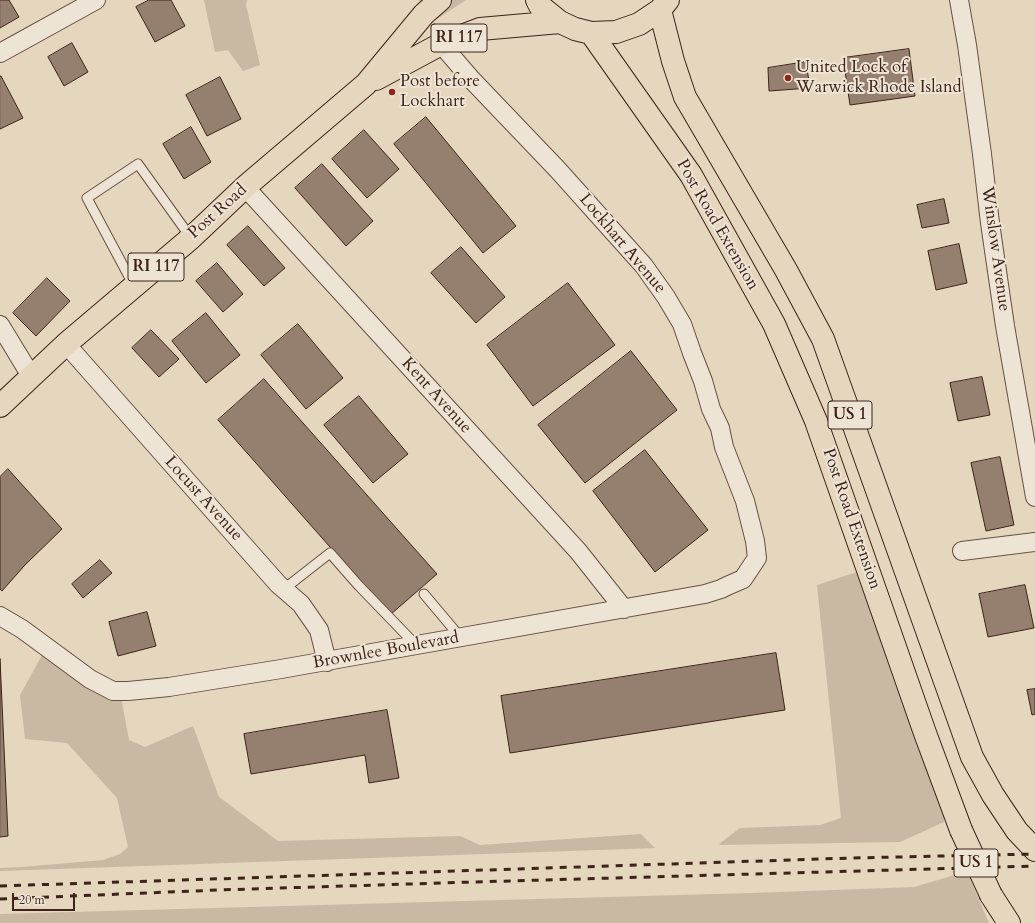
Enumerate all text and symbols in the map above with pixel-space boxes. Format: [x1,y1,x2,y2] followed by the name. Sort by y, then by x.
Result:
[431,24,487,52] road number: RI 117
[796,58,962,98] place label: United Lock of Warwick Rhode Island
[400,72,480,112] place label: Post before Lockhart
[783,73,793,83] marker: United Lock of Warwick Rhode Island
[387,87,397,97] marker: Post before Lockhart
[671,156,763,294] street label: Post Road Extension
[184,180,252,244] street label: Post Road
[976,185,1014,313] street label: Winslow Avenue
[574,190,670,298] street label: Lockhart Avenue
[128,253,184,281] road number: RI 117
[397,354,475,438] street label: Kent Avenue
[828,401,872,429] road number: US 1
[817,446,885,592] street label: Post Road Extension
[160,452,246,546] street label: Locust Avenue
[311,628,461,674] street label: Brownlee Boulevard
[954,849,998,877] road number: US 1
[14,885,77,911] scale bar
[19,892,45,908] text: 20 m

